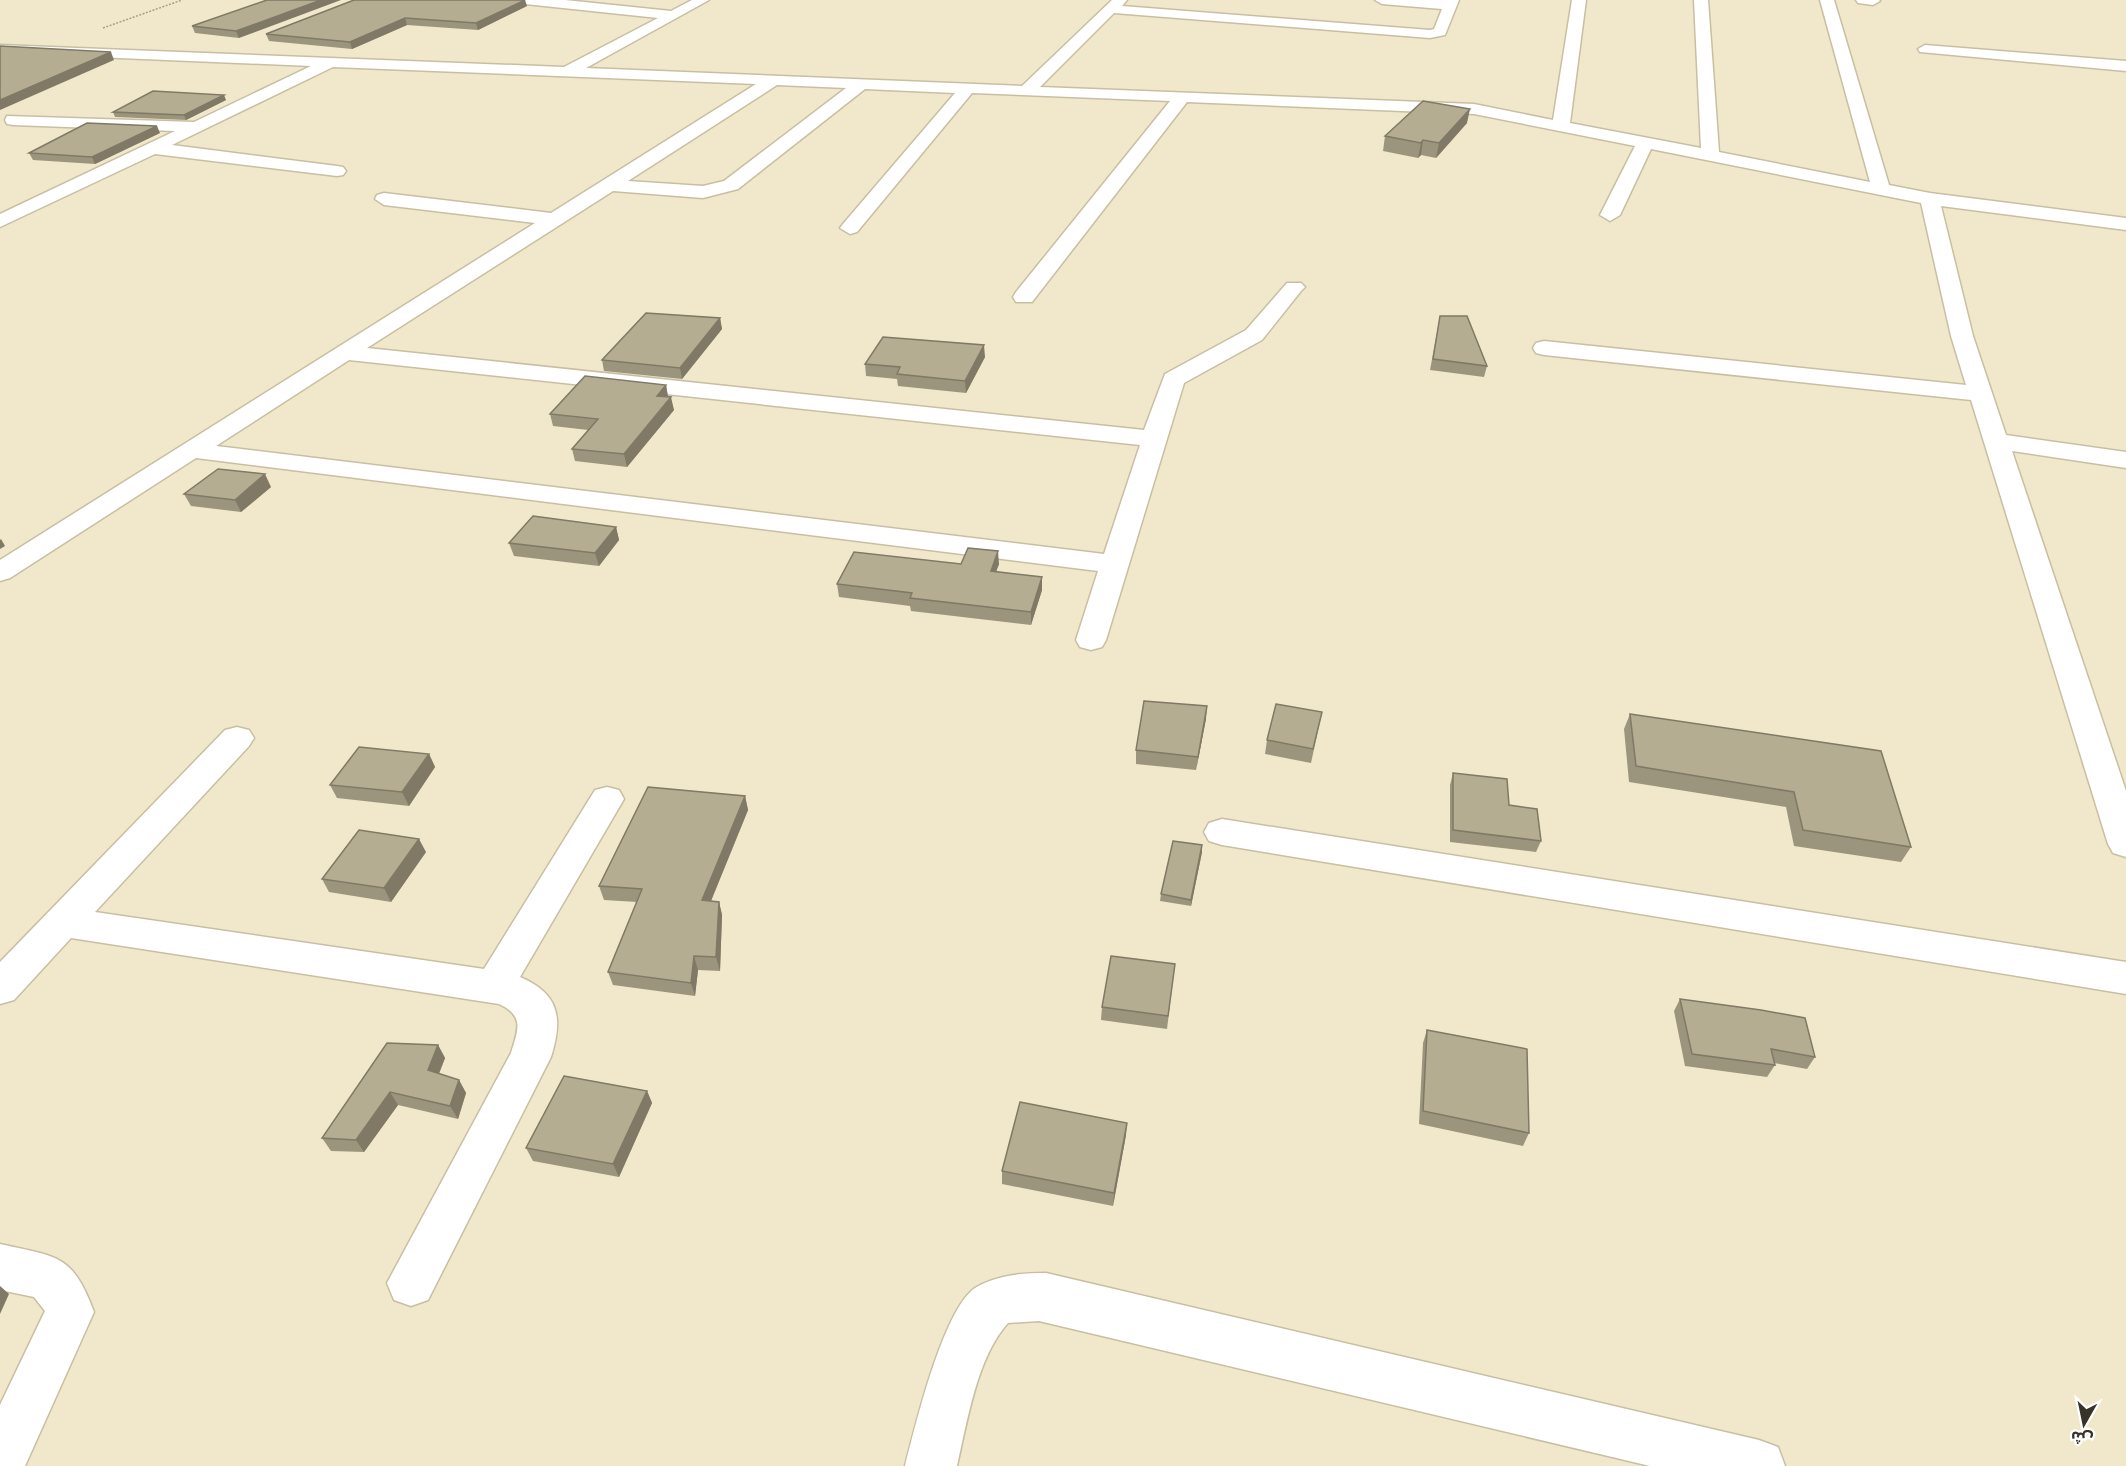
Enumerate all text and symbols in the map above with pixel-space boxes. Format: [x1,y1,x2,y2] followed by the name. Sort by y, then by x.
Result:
[2054,1394,2114,1454] north arrow
[2069,1426,2094,1451] text: ش

